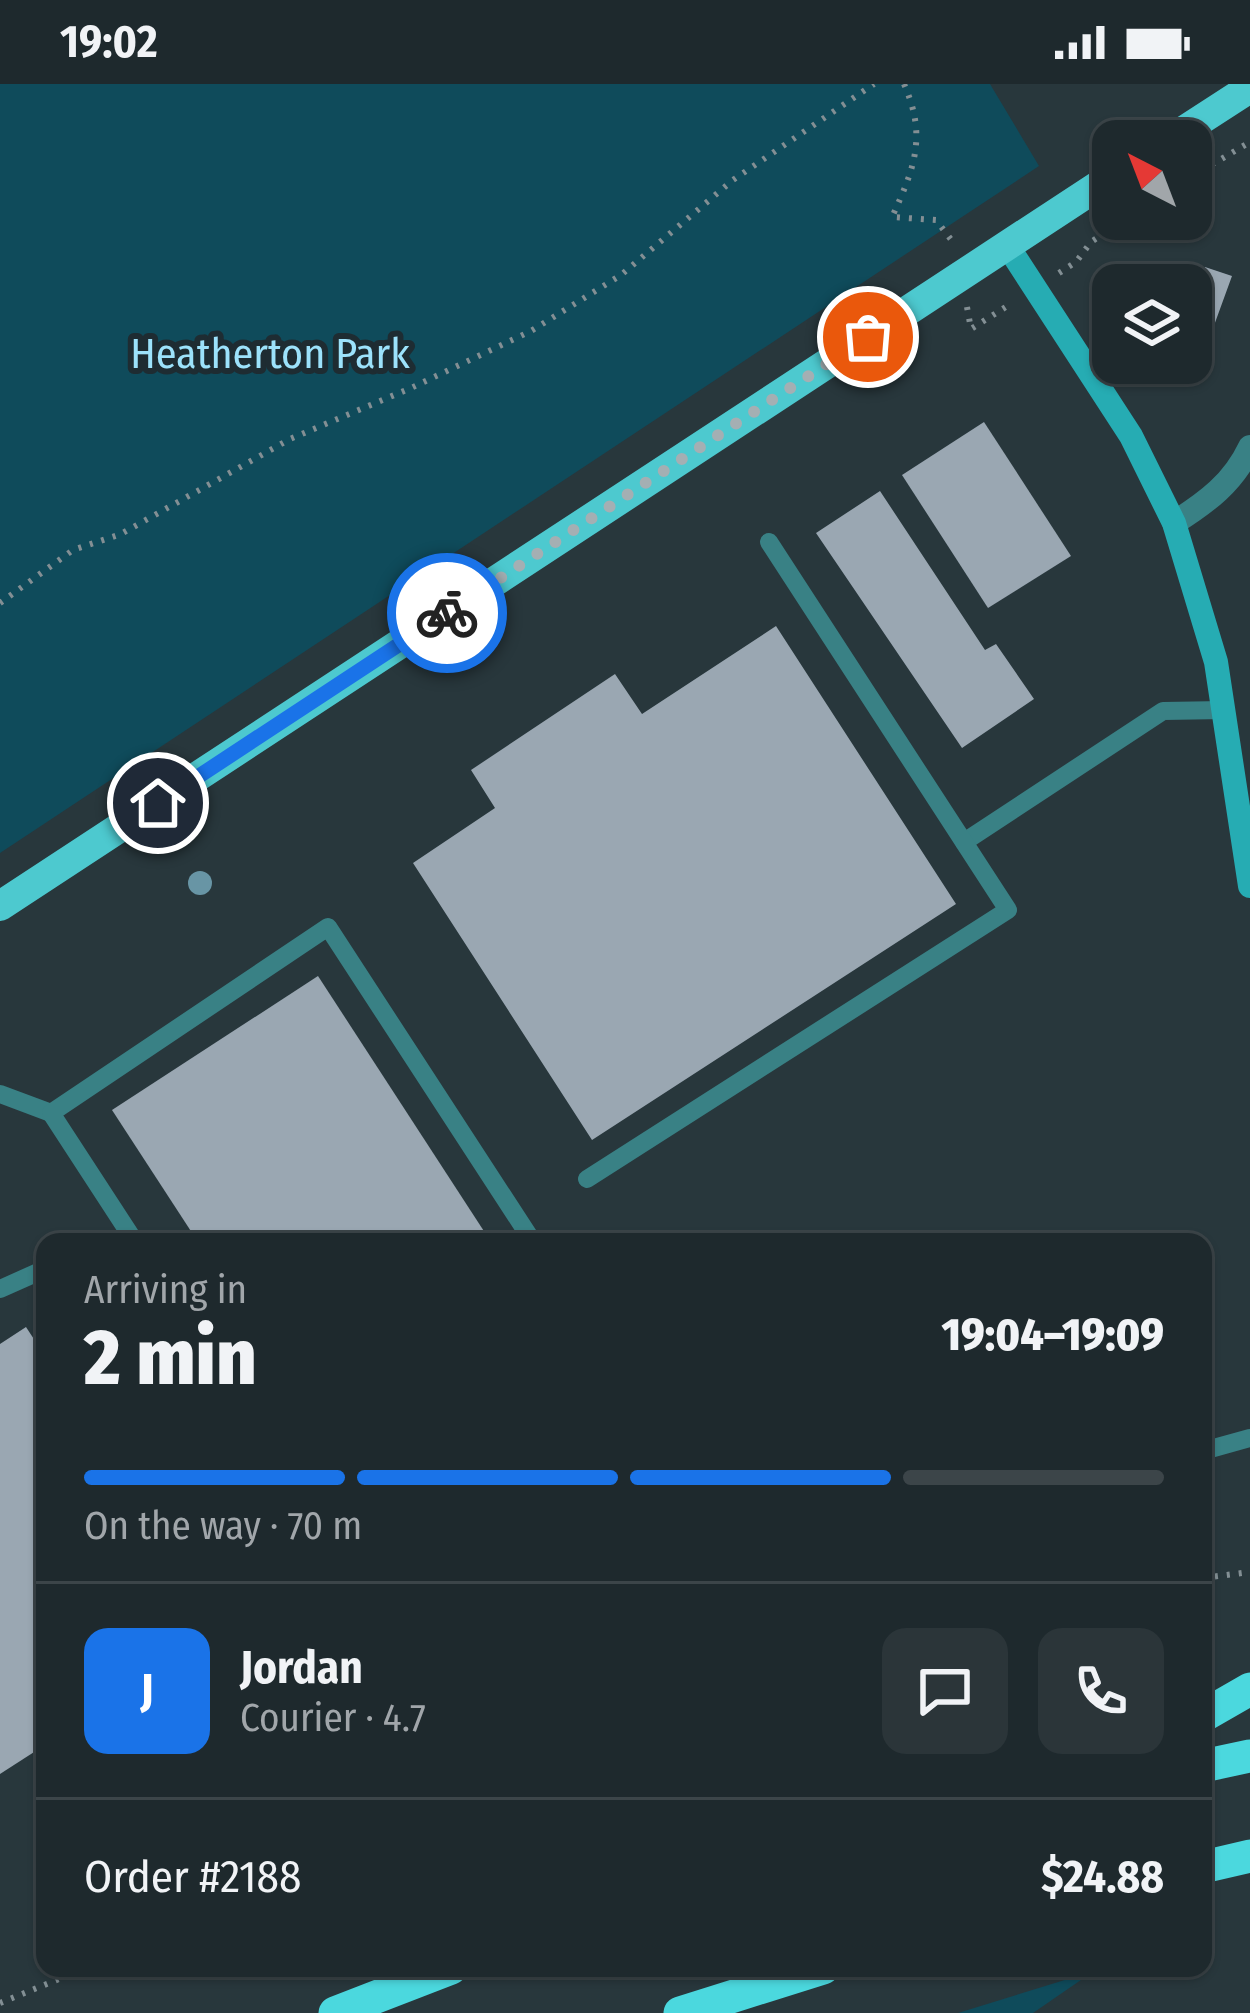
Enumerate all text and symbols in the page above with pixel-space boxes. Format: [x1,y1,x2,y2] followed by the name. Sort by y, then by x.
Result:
[60,15,158,69] text: 19:02
[1092,120,1212,240] north arrow
[1092,120,1212,384] map controls
[1092,264,1212,384] button: layers
[817,286,919,388] pin
[835,304,901,370] icon: bag
[130,329,410,379] park label: Heatherton Park
[387,553,507,673] courier
[414,580,480,646] icon: bike
[107,752,209,854] pin
[125,770,191,836] icon: home
[84,1267,247,1313] text: Arriving in
[942,1308,1164,1362] text: 19:04–19:09
[84,1311,257,1405] text: 2 min
[84,1503,362,1549] text: On the way · 70 m
[882,1628,1008,1754] button: chat
[1038,1628,1164,1754] button: phone
[240,1641,363,1695] text: Jordan
[140,1664,154,1718] text: J
[240,1695,426,1741] text: Courier · 4.7
[84,1850,302,1904] text: Order #2188
[1041,1850,1164,1904] text: $24.88

